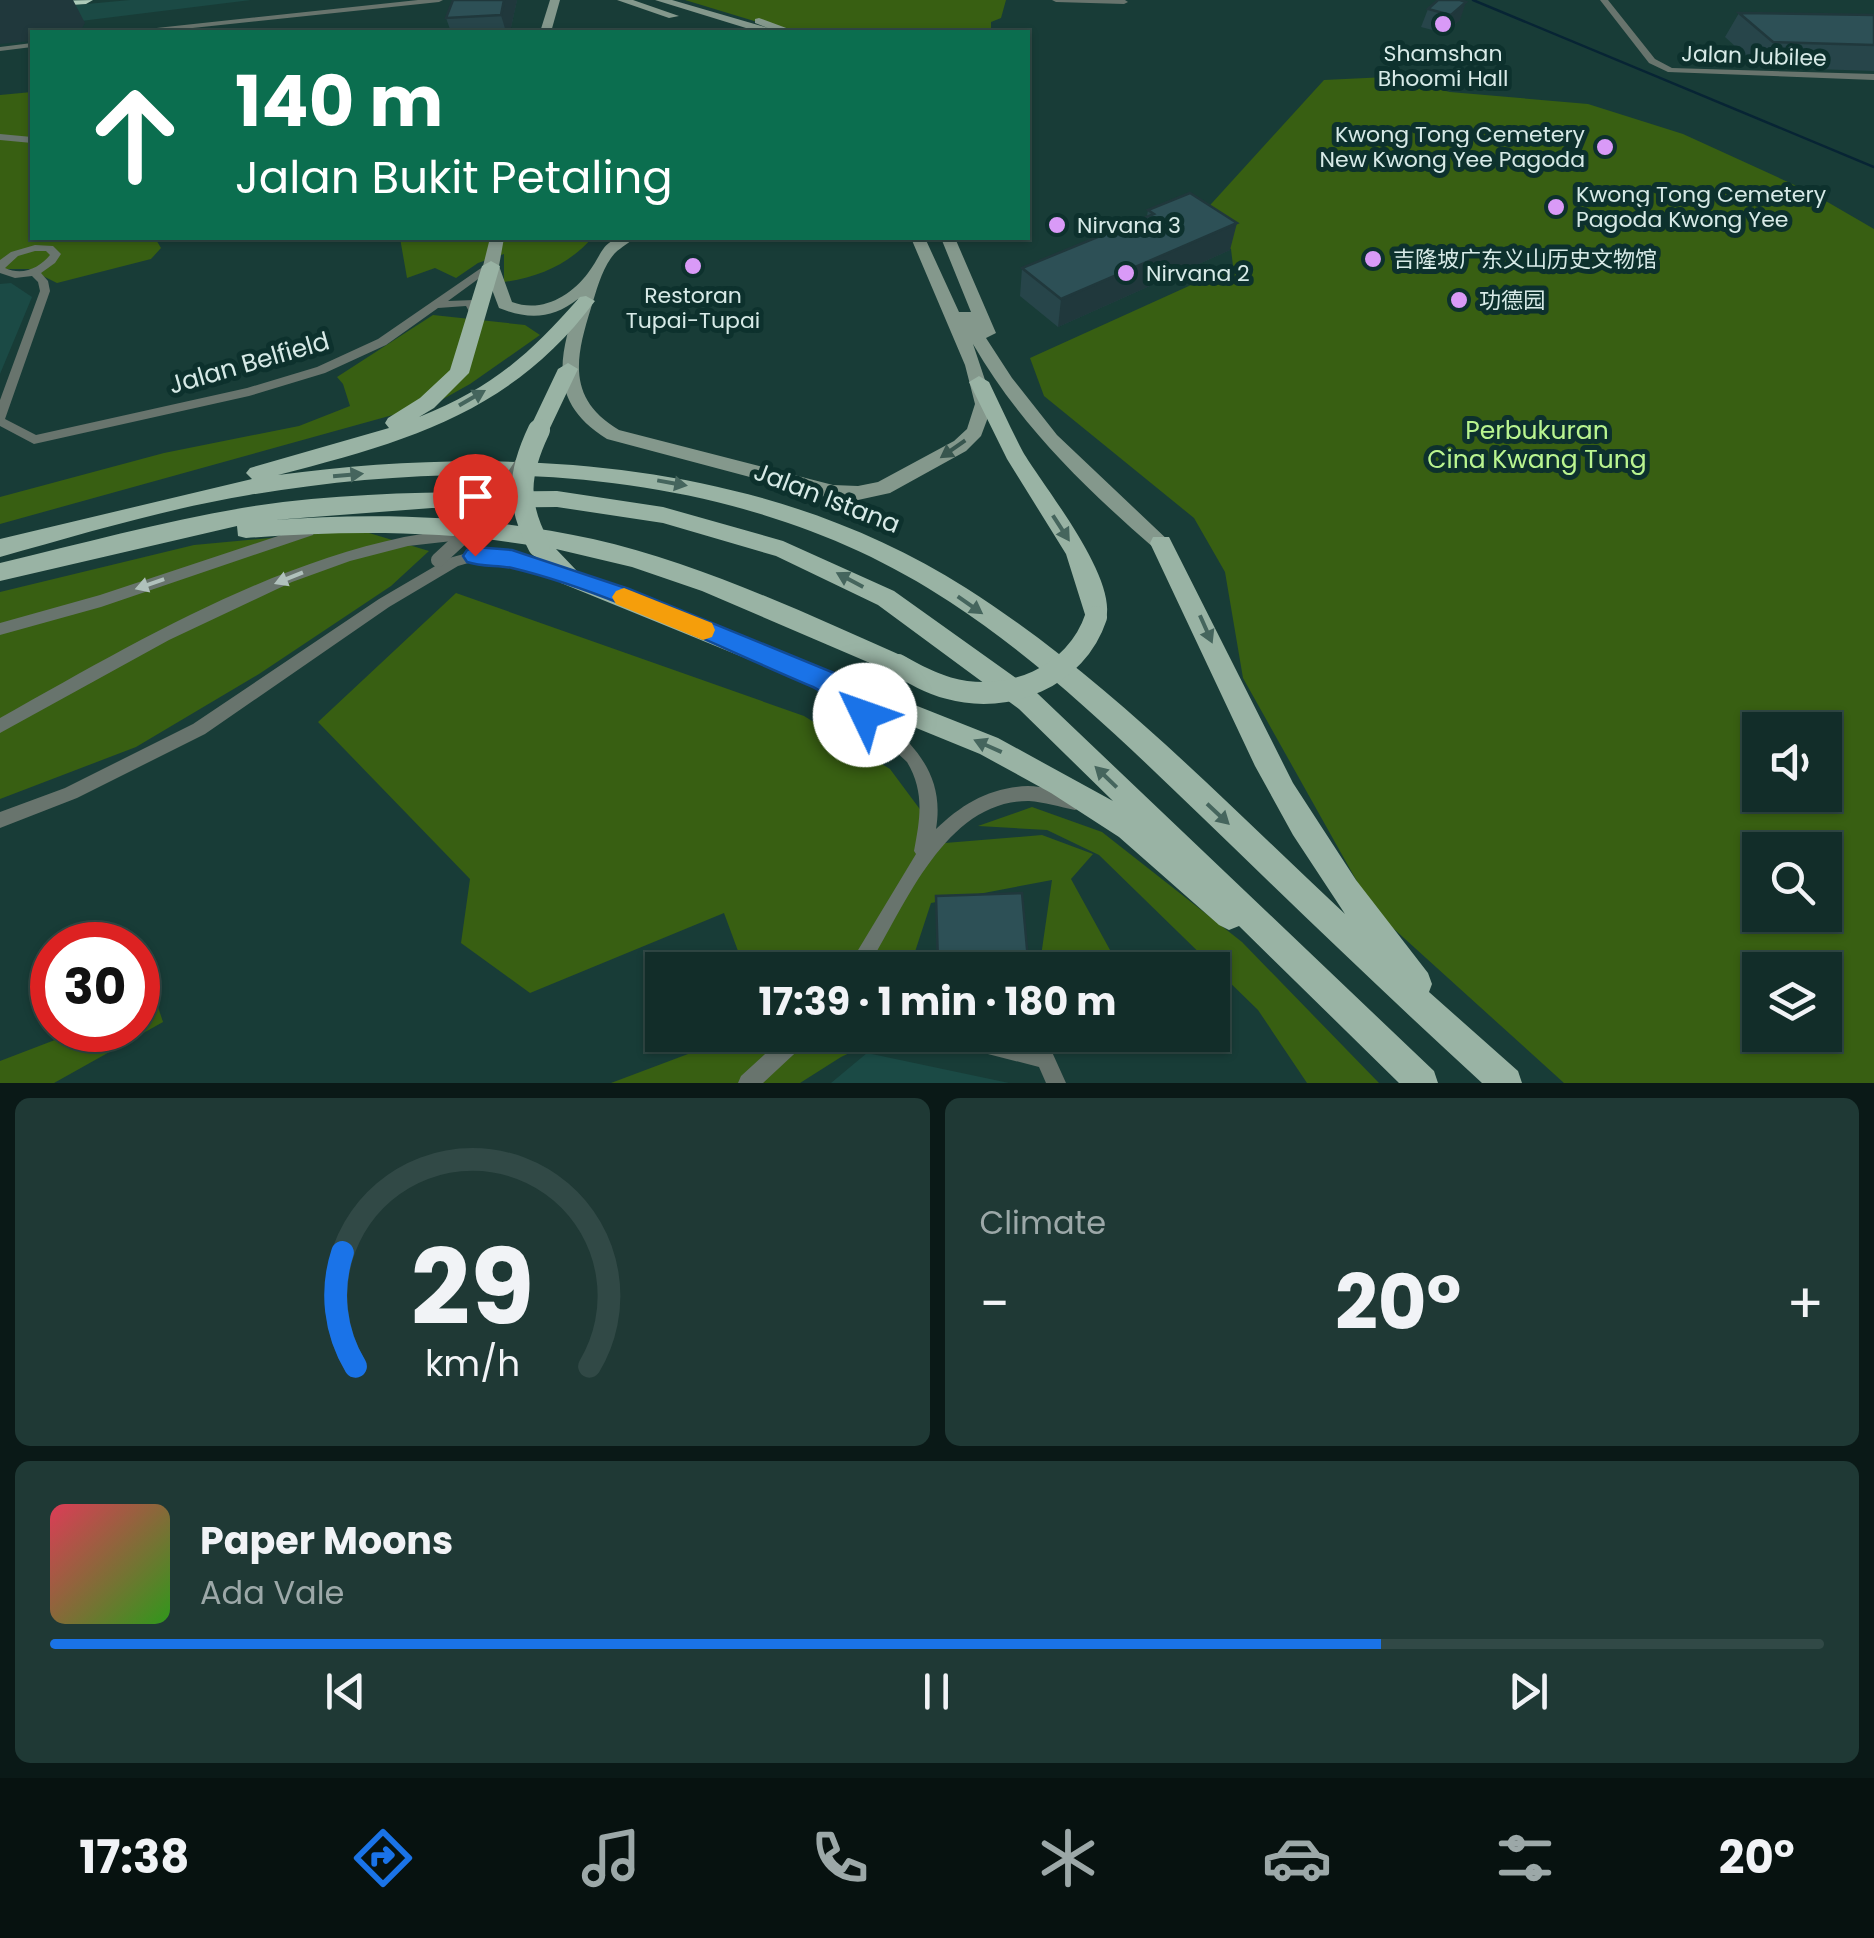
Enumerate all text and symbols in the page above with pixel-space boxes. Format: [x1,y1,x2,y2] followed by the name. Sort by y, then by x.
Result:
[1432,13,1454,35] marker: Shamshan Bhoomi Hall
[1378,38,1508,94] place label: Shamshan Bhoomi Hall
[1681,38,1827,74] street label: Jalan Jubilee
[235,52,443,151] text: 140 m
[70,70,200,200] icon: ahead
[1320,119,1586,175] place label: Kwong Tong Cemetery New Kwong Yee Pagoda
[1594,136,1616,158] marker: Kwong Tong Cemetery New Kwong Yee Pagoda
[235,146,673,209] text: Jalan Bukit Petaling
[1576,179,1827,235] place label: Kwong Tong Cemetery Pagoda Kwong Yee
[1545,196,1567,218] marker: Kwong Tong Cemetery Pagoda Kwong Yee
[1077,210,1181,241] place label: Nirvana 3
[1046,214,1068,236] marker: Nirvana 3
[1393,244,1657,275] place label: 吉隆坡广东义山历史文物馆
[1362,248,1384,270] marker: 吉隆坡广东义山历史文物馆
[682,255,704,277] marker: Restoran Tupai-Tupai
[1146,258,1250,289] place label: Nirvana 2
[1115,262,1137,284] marker: Nirvana 2
[626,280,760,336] place label: Restoran Tupai-Tupai
[1479,285,1545,316] place label: 功德园
[1448,289,1470,311] marker: 功德园
[164,323,334,403] street label: Jalan Belfield
[458,390,486,407] one-way arrow
[1427,413,1647,477] park label: Perbukuran Cina Kwang Tung
[939,439,966,458] one-way arrow
[433,454,518,557] pin
[749,454,905,542] street label: Jalan Istana
[333,467,365,483] one-way arrow
[448,469,503,524] icon: arrive
[657,475,688,491] one-way arrow
[1051,515,1070,542] one-way arrow
[274,570,304,586] one-way arrow
[835,571,864,588] one-way arrow
[134,578,164,593] one-way arrow
[957,595,983,614] one-way arrow
[1198,614,1214,644] one-way arrow
[813,663,917,767] position arrow
[1742,712,1842,1052] map controls
[1742,712,1842,812] button: sound
[973,738,1003,754] one-way arrow
[1095,765,1119,789] one-way arrow
[1206,802,1230,825] one-way arrow
[1742,832,1842,932] button: search
[30,922,160,1052] speed limit sign: 30
[1742,952,1842,1052] button: layers
[758,975,1117,1028] text: 17:39 · 1 min · 180 m
[980,1200,1106,1245] text: Climate
[411,1215,534,1360] text: 29
[1335,1250,1461,1355] text: 20°
[980,1265,1010,1342] text: −
[1786,1265,1824,1342] text: +
[425,1338,520,1389] text: km/h
[200,1514,453,1567] text: Paper Moons
[200,1570,344,1615] text: Ada Vale
[318,1664,373,1719] icon: previous
[909,1664,964,1719] icon: pause
[1501,1664,1556,1719] icon: next
[348,1823,418,1893] icon: directions
[576,1823,646,1893] icon: music
[805,1823,875,1893] icon: phone
[1033,1823,1103,1893] icon: climate
[1262,1823,1332,1893] icon: car
[1490,1823,1560,1893] icon: filters
[79,1826,189,1889] text: 17:38
[1719,1826,1795,1889] text: 20°

